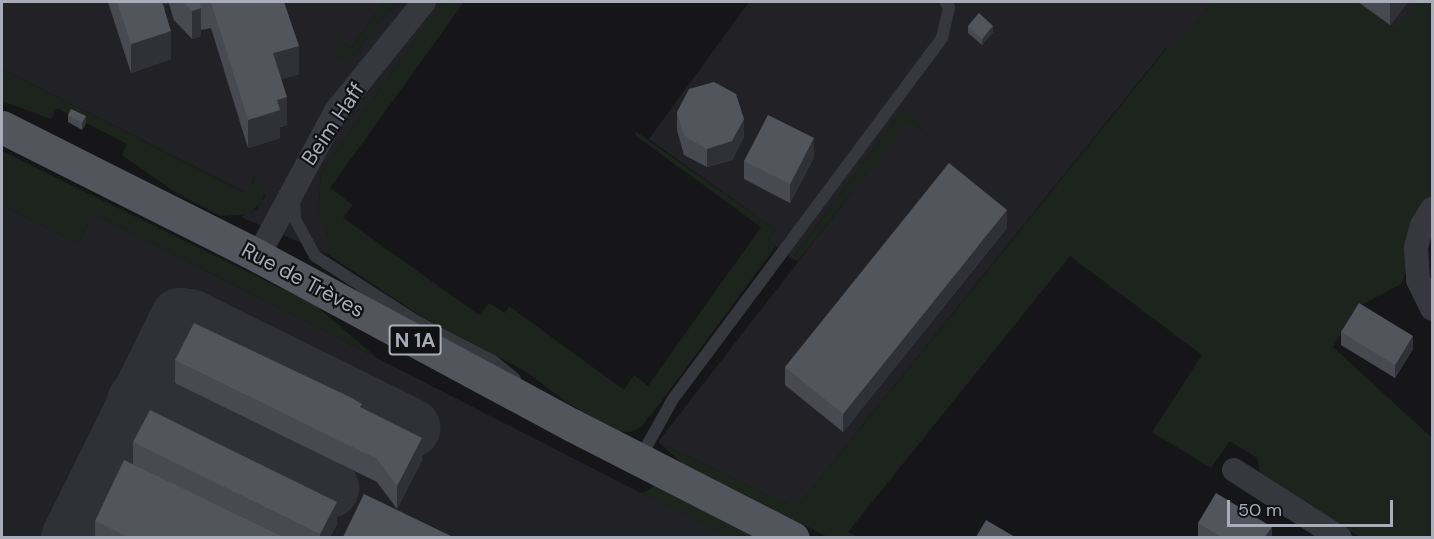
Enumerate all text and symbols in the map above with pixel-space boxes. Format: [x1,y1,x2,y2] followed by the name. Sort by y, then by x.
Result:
[296,78,370,170] street label: Beim Haff
[237,237,369,323] street label: Rue de Trèves
[388,323,442,357] road number: N 1A
[1230,488,1396,526] scale bar
[1238,498,1282,522] text: 50 m

